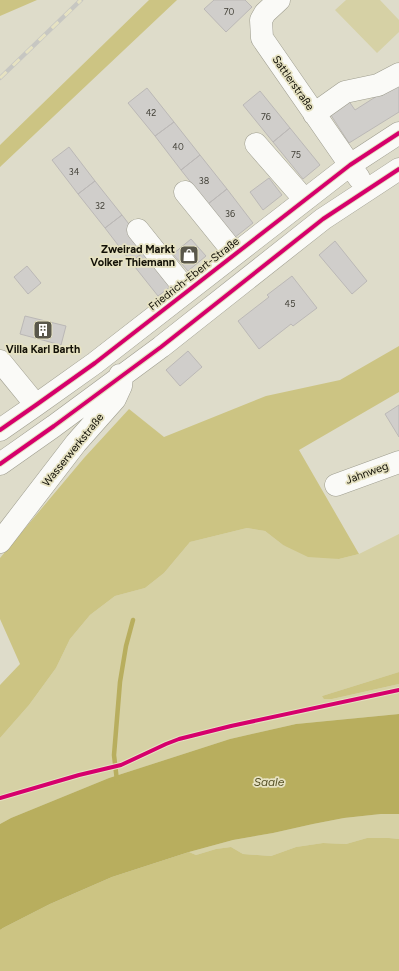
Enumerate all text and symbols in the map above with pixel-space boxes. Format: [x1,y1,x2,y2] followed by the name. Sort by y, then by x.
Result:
[224,6,235,17] house number: 70
[269,53,317,113] street label: Sattlerstraße
[146,107,156,118] house number: 42
[261,111,271,122] house number: 76
[172,141,184,152] house number: 40
[291,149,301,160] house number: 75
[69,166,80,177] house number: 34
[199,175,210,186] house number: 38
[95,200,105,211] house number: 32
[225,208,235,219] house number: 36
[146,235,242,313] street label: Friedrich-Ebert-Straße
[90,243,176,269] place label: Zweirad Markt Volker Thiemann
[178,244,200,266] shop icon: Zweirad Markt Volker Thiemann
[285,298,295,309] house number: 45
[32,319,54,341] building icon: Villa Karl Barth
[6,343,80,356] place label: Villa Karl Barth
[40,411,106,489] street label: Wasserwerkstraße
[344,459,390,487] street label: Jahnweg
[254,775,285,789] water label: Saale

